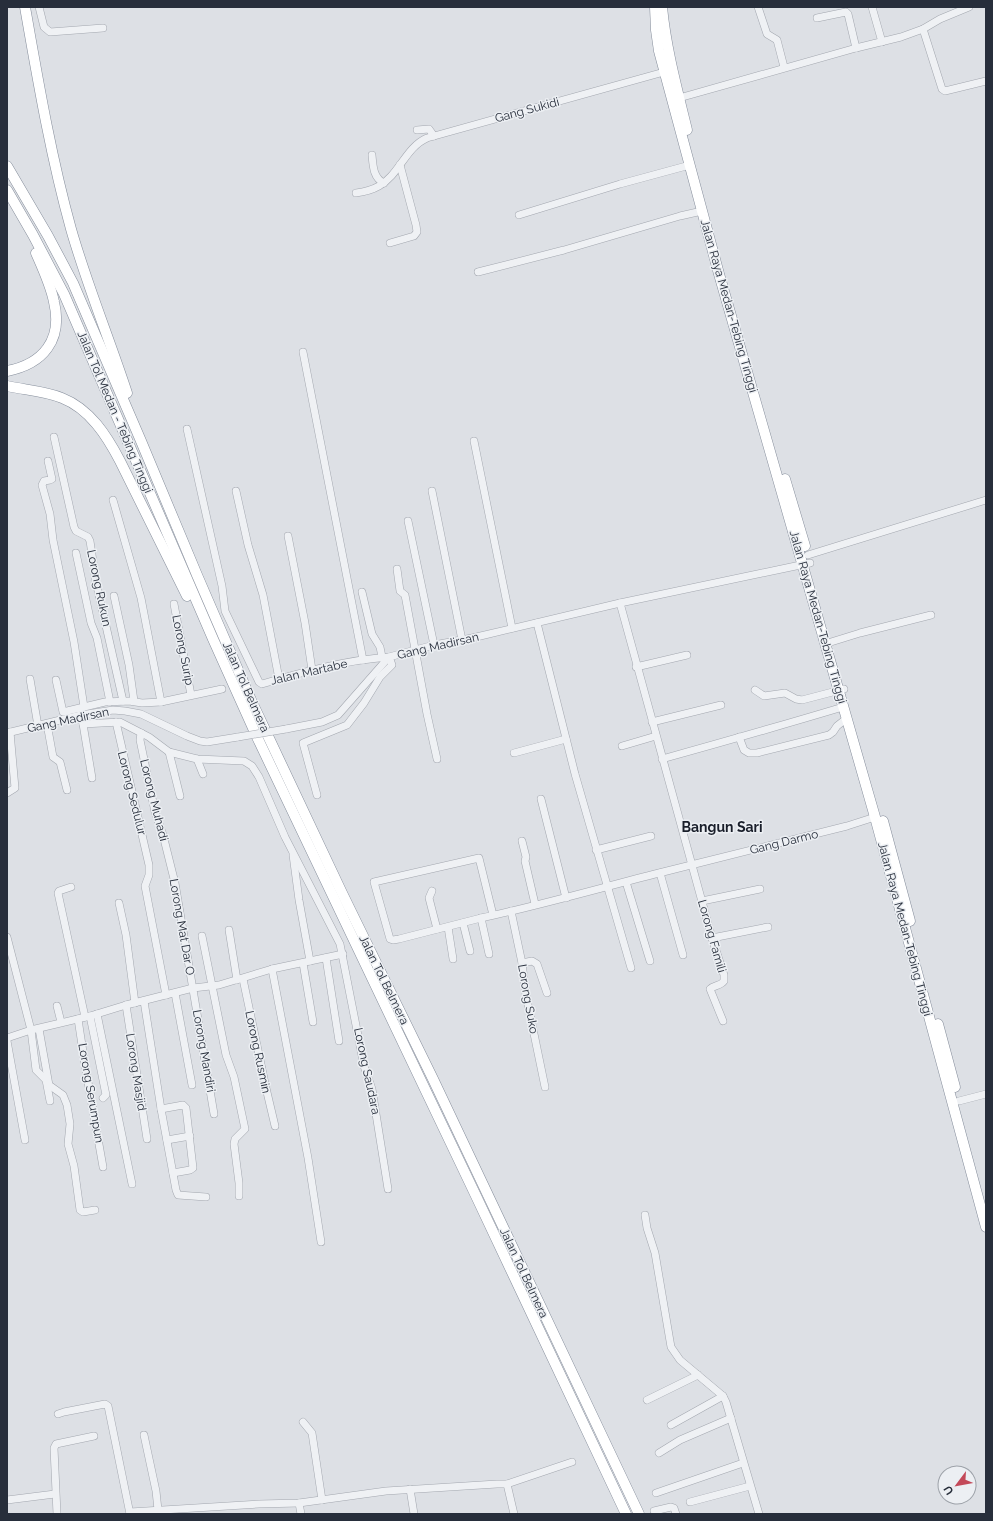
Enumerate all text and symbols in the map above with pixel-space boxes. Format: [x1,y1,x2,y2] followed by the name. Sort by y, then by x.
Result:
[493,95,561,125] street label: Gang Sukidi
[698,218,760,394] street label: Jalan Raya Medan-Tebing Tinggi
[74,329,156,495] street label: Jalan Tol Medan - Tebing Tinggi
[787,529,849,705] street label: Jalan Raya Medan-Tebing Tinggi
[84,548,114,628] street label: Lorong Rukun
[169,614,197,686] street label: Lorong Surip
[396,630,480,662] street label: Gang Madirsan
[220,639,272,735] street label: Jalan Tol Belmera
[269,656,349,688] street label: Jalan Martabe
[26,704,110,735] street label: Gang Madirsan
[115,750,149,837] street label: Lorong Sedulur
[137,758,171,842] street label: Lorong Muhadi
[682,819,762,835] district label: Bangun Sari
[748,827,820,857] street label: Gang Darmo
[875,841,935,1017] street label: Jalan Raya Medan-Tebing Tinggi
[167,878,197,976] street label: Lorong Mat Dar O
[695,898,729,974] street label: Lorong Famili
[356,933,412,1027] street label: Jalan Tol Belmera
[515,963,541,1035] street label: Lorong Suko
[190,1009,218,1093] street label: Lorong Mandiri
[242,1009,274,1095] street label: Lorong Rusmin
[351,1026,383,1116] street label: Lorong Saudara
[123,1032,149,1112] street label: Lorong Masjid
[75,1042,107,1144] street label: Lorong Serumpun
[497,1226,551,1320] street label: Jalan Tol Belmera
[937,1465,977,1505] north arrow
[941,1483,957,1497] text: U

